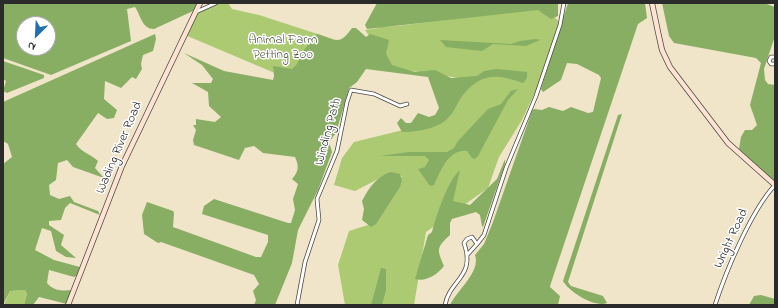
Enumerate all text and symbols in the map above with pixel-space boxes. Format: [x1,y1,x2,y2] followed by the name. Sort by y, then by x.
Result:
[16,16,56,56] north arrow
[249,33,317,64] park label: Animal Farm Petting Zoo
[25,37,38,55] text: N
[313,97,345,167] street label: Winding Path
[94,100,146,196] street label: Wading River Road
[711,207,753,271] street label: Wright Road

